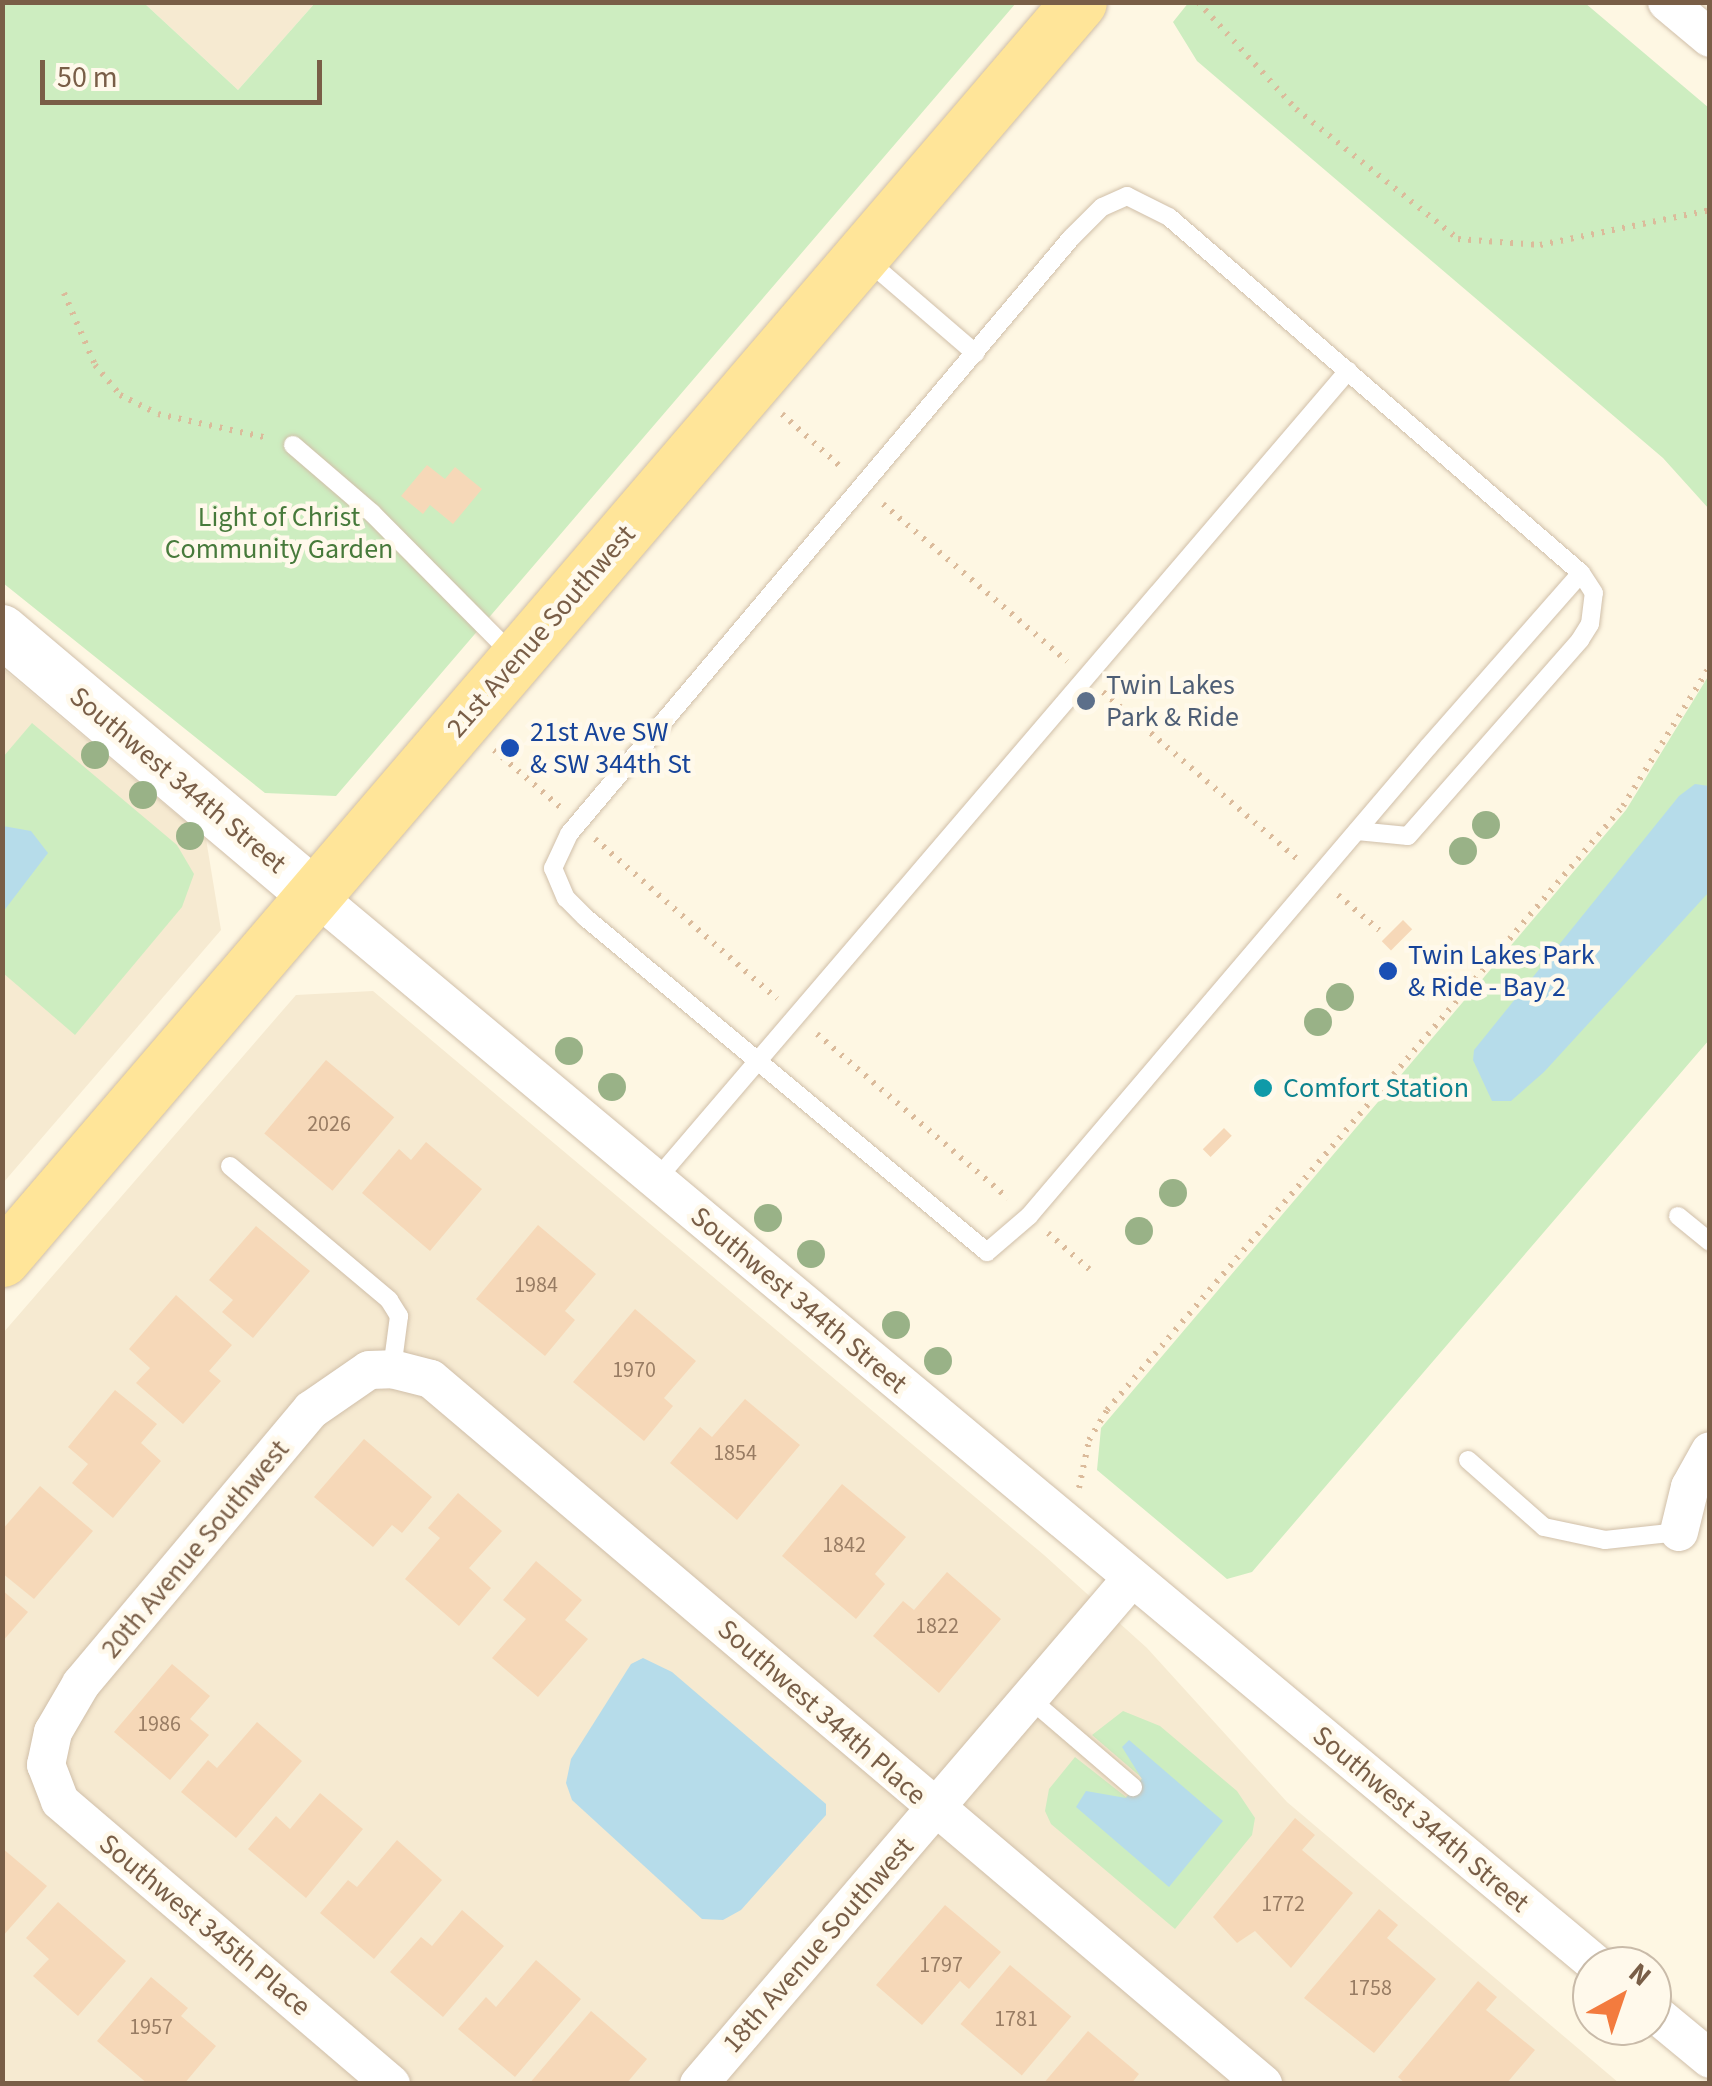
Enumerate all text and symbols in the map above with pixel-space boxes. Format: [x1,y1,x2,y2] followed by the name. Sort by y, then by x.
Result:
[45,40,328,102] scale bar
[57,56,118,99] text: 50 m
[165,500,393,566] park label: Light of Christ Community Garden
[440,518,642,744] street label: 21st Avenue Southwest
[1106,668,1239,734] place label: Twin Lakes Park & Ride
[63,680,293,880] street label: Southwest 344th Street
[1075,690,1097,712] marker: Twin Lakes Park & Ride
[530,715,691,781] place label: 21st Ave SW & SW 344th St
[499,737,521,759] marker: 21st Ave SW & SW 344th St
[1408,938,1595,1004] place label: Twin Lakes Park & Ride - Bay 2
[1377,960,1399,982] marker: Twin Lakes Park & Ride - Bay 2
[1283,1071,1469,1105] place label: Comfort Station
[1252,1077,1274,1099] marker: Comfort Station
[307,1112,351,1138] house number: 2026
[684,1200,914,1400] street label: Southwest 344th Street
[514,1273,558,1299] house number: 1984
[612,1358,656,1384] house number: 1970
[94,1433,296,1665] street label: 20th Avenue Southwest
[713,1441,757,1467] house number: 1854
[822,1533,866,1559] house number: 1842
[711,1612,933,1812] street label: Southwest 344th Place
[915,1614,959,1640] house number: 1822
[137,1712,181,1738] house number: 1986
[1306,1719,1536,1919] street label: Southwest 344th Street
[93,1827,317,2023] street label: Southwest 345th Place
[715,1830,921,2060] street label: 18th Avenue Southwest
[1261,1892,1305,1918] house number: 1772
[1572,1946,1672,2046] north arrow
[919,1953,963,1979] house number: 1797
[1620,1953,1660,1996] text: N
[1348,1976,1392,2002] house number: 1758
[994,2007,1038,2033] house number: 1781
[129,2015,173,2041] house number: 1957

